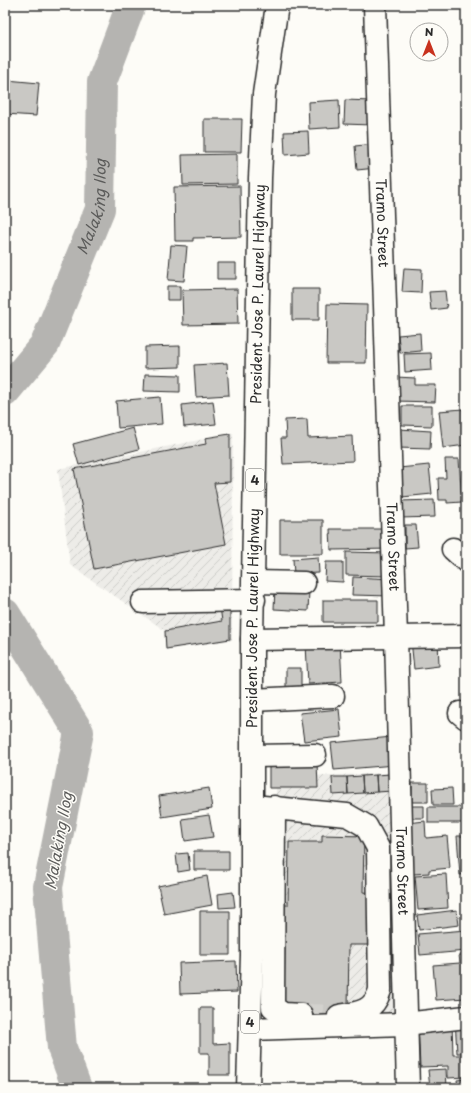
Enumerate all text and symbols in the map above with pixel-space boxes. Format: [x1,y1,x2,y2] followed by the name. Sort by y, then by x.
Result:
[409,22,449,62] north arrow
[425,23,434,40] text: N
[70,157,111,258] water label: Malaking Ilog
[371,178,395,268] street label: Tramo Street
[245,184,270,404] street label: President Jose P. Laurel Highway
[246,469,264,491] road number: 4
[382,502,406,592] street label: Tramo Street
[241,508,264,728] street label: President Jose P. Laurel Highway
[38,789,78,891] water label: Malaking Ilog
[391,826,414,916] street label: Tramo Street
[241,1011,259,1033] road number: 4

